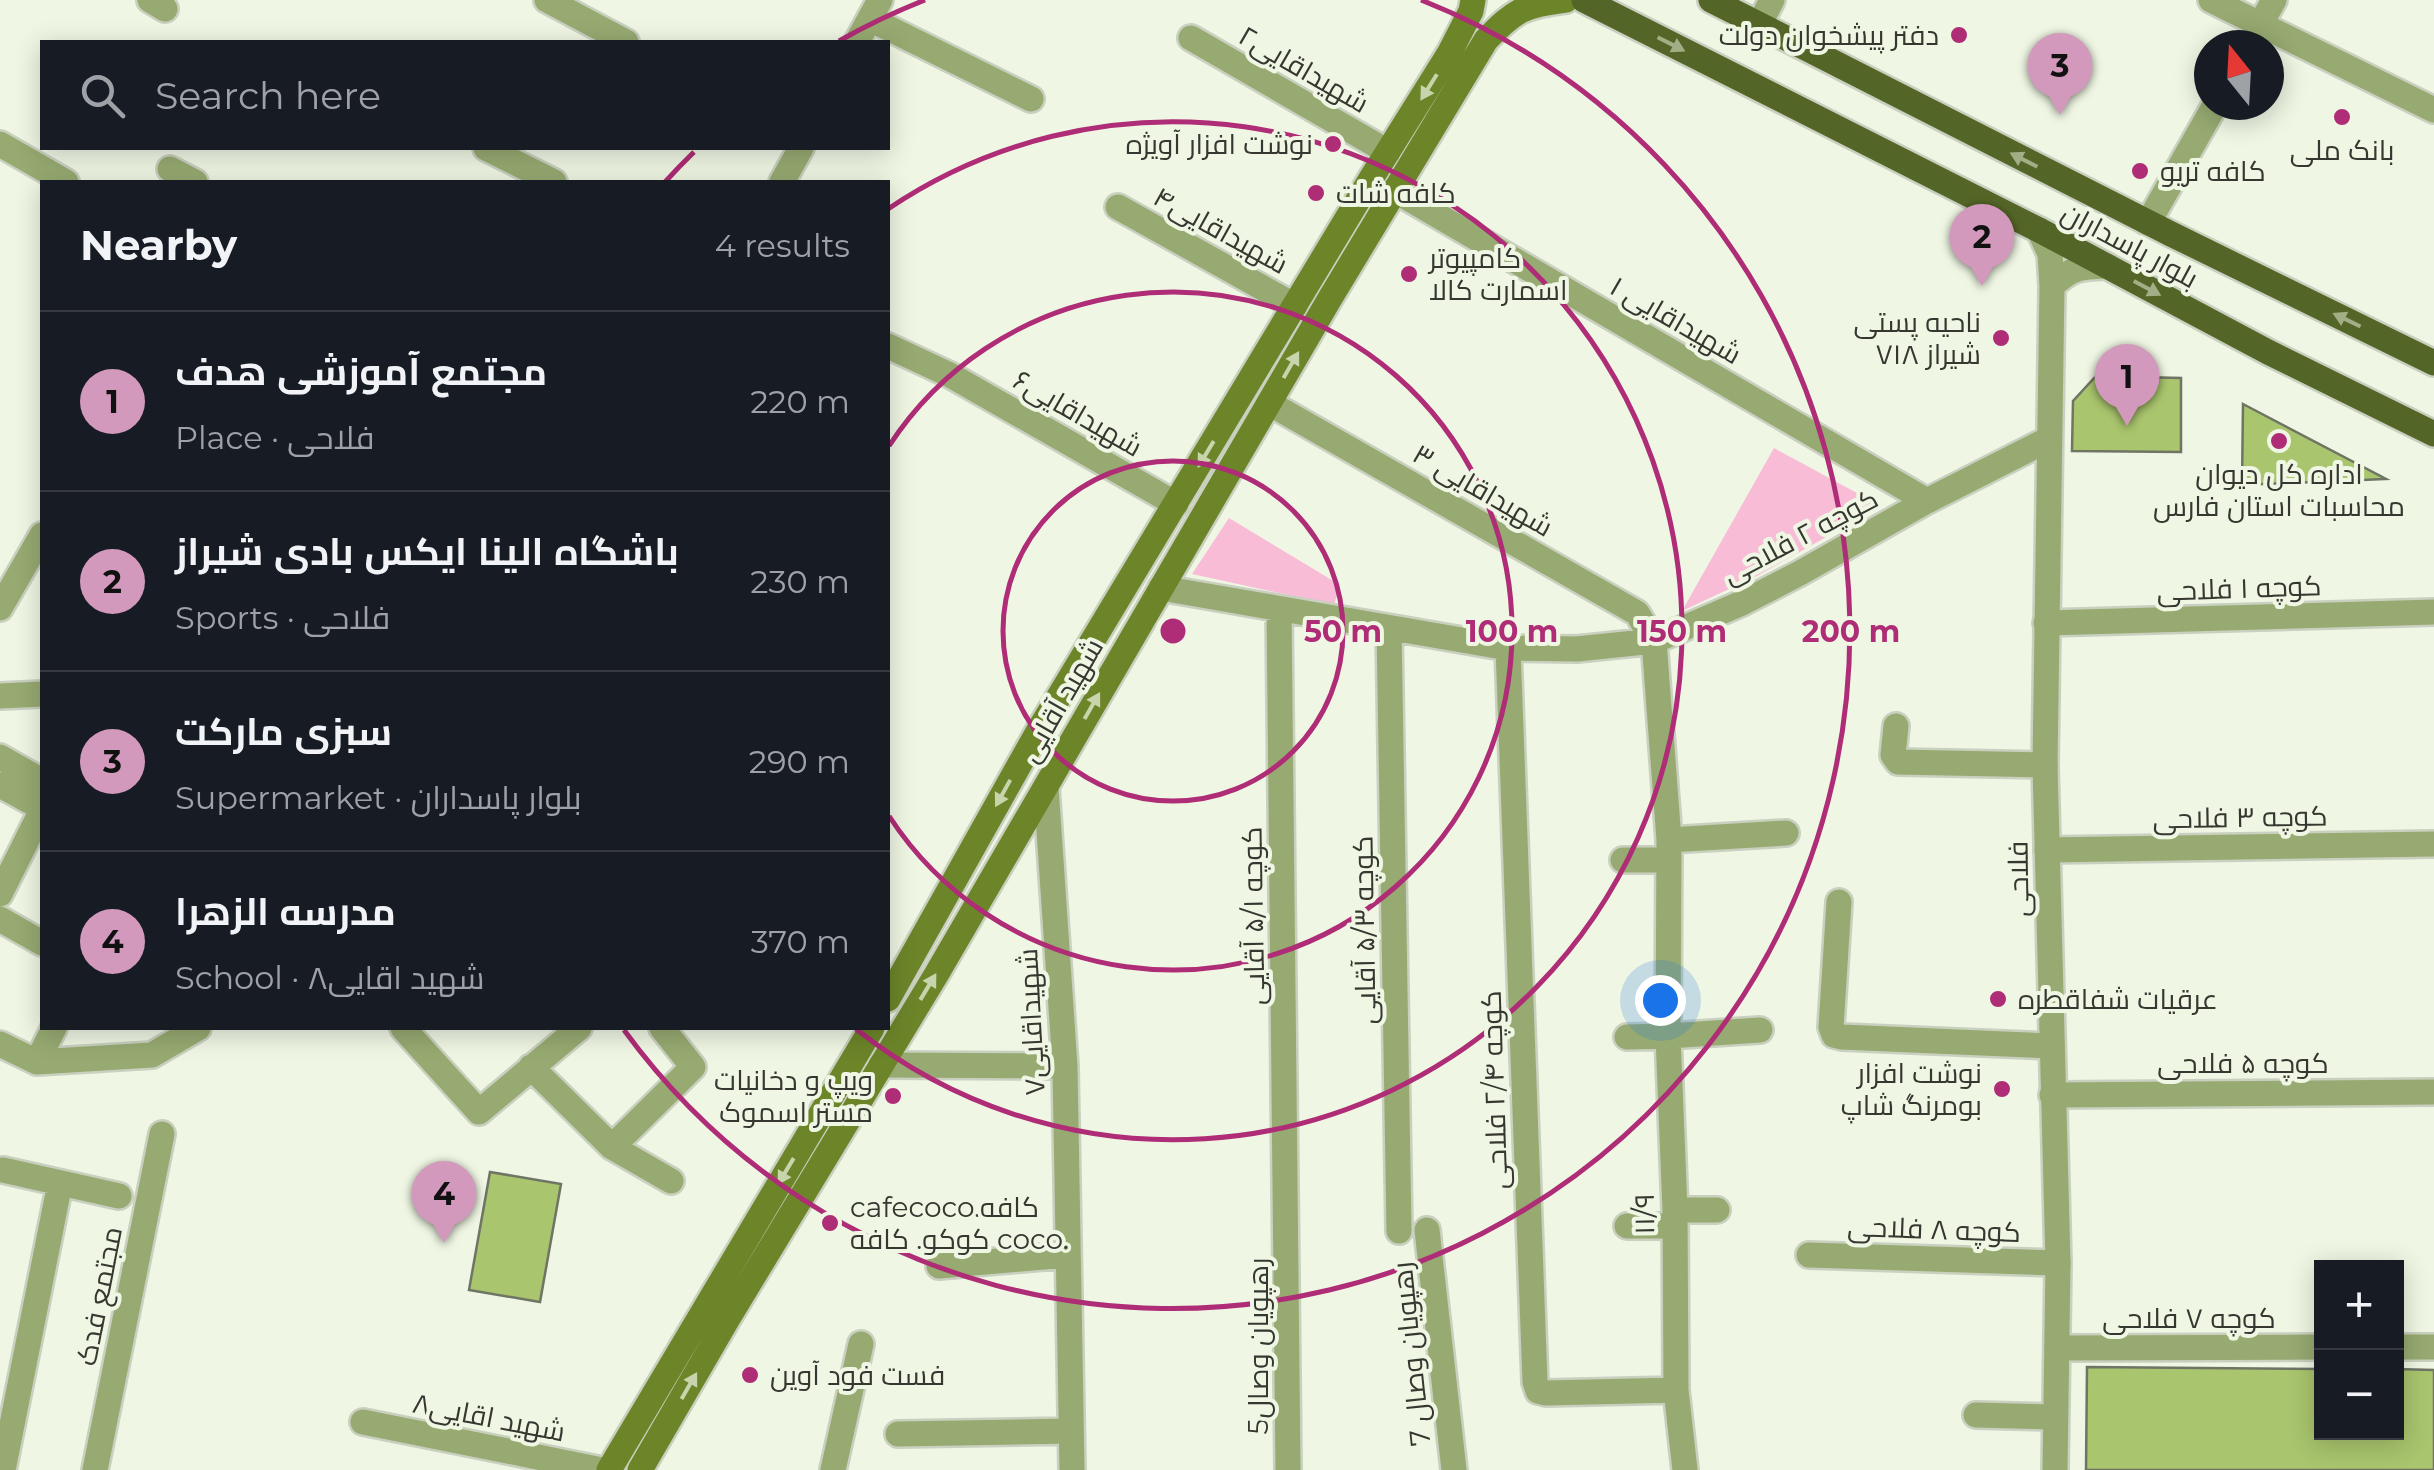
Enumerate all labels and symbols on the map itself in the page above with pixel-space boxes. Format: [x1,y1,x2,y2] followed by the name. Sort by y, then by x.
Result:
[1233,18,1375,120] street label: شهیداقایی۲
[1719,18,1939,54] place label: دفتر پیشخوان دولت
[1948,24,1970,46] marker: دفتر پیشخوان دولت
[2194,30,2284,120] north arrow
[2028,32,2092,115] pin: 3
[1656,35,1685,52] one-way arrow
[1420,73,1439,100] one-way arrow
[2331,106,2353,128] marker: بانک ملی
[1126,127,1313,161] place label: نوشت افزار آویژه
[1322,133,1344,155] marker: نوشت افزار آویژه
[2290,133,2394,167] place label: بانک ملی
[2009,152,2038,169] one-way arrow
[2160,154,2266,188] place label: کافه تریو
[2129,160,2151,182] marker: کافه تریو
[1336,176,1456,210] place label: کافه شات
[1148,179,1294,281] street label: شهیداقایی۴
[1305,182,1327,204] marker: کافه شات
[2055,195,2204,297] street label: بلوار پاسداران
[1950,204,2014,286] pin: 2
[1427,241,1567,307] place label: کامپیوتر اسمارت کالا
[1398,263,1420,285] marker: کامپیوتر اسمارت کالا
[1604,269,1748,371] street label: ۱ شهیداقایی
[2132,279,2161,296] one-way arrow
[1853,305,1981,371] place label: ناحیه پستی ۷۱۸ شیراز
[2332,311,2361,328] one-way arrow
[1990,327,2012,349] marker: ناحیه پستی ۷۱۸ شیراز
[2094,344,2160,426] pin: 1
[1282,351,1300,379] one-way arrow
[1007,362,1149,464] street label: شهیداقایی۶
[2268,430,2290,452] marker: اداره کل دیوان محاسبات استان فارس
[1407,436,1559,544] street label: ۳ شهیداقایی
[1198,440,1215,468] one-way arrow
[2153,457,2405,523] place label: اداره کل دیوان محاسبات استان فارس
[1717,481,1884,593] street label: کوچه ۲ فلاحی
[2156,568,2322,610] street label: کوچه ۱ فلاحی
[1155,613,1191,649] centre of rings
[1304,613,1382,650] text: 50 m
[1466,613,1558,650] text: 100 m
[1637,613,1727,650] text: 150 m
[1802,613,1900,650] text: 200 m
[1012,632,1110,768] street label: شهید آقایی
[1084,692,1101,721] one-way arrow
[995,779,1013,807] one-way arrow
[2152,798,2328,838] street label: کوچه ۳ فلاحی
[1234,826,1274,1006] street label: کوچه ۵/۱ آقایی
[1345,835,1385,1025] street label: کوچه ۵/۳ آقایی
[2000,841,2036,917] street label: فلاحی
[1010,948,1052,1096] street label: شهیداقایی۷
[919,973,936,1001] one-way arrow
[1635,975,1686,1026] your location
[2018,982,2218,1016] place label: عرقیات شفاقطره
[1987,988,2009,1010] marker: عرقیات شفاقطره
[1474,990,1516,1190] street label: کوچه ۲/۴ فلاحی
[2157,1046,2329,1082] street label: کوچه ۵ فلاحی
[1841,1056,1982,1124] place label: نوشت افزار بومرنگ شاپ
[714,1063,873,1129] place label: ویپ و دخانیات مستر اسموک
[1991,1078,2013,1100] marker: نوشت افزار بومرنگ شاپ
[882,1085,904,1107] marker: ویپ و دخانیات مستر اسموک
[778,1157,795,1186] one-way arrow
[412,1160,476,1243] pin: 4
[850,1190,1069,1256] place label: cafecoco.کافه کوکو. کافه coco.
[1627,1193,1661,1235] street label: ۱۱/۹
[1847,1209,2021,1251] street label: کوچه ۸ فلاحی
[819,1212,841,1234] marker: cafecoco.کافه کوکو. کافه coco.
[69,1224,131,1369] street label: مجتمع فدک
[1241,1258,1276,1434] street label: رهپویان وصال5
[1384,1260,1439,1448] street label: 7 رهپویان وصال
[2102,1301,2276,1337] street label: کوچه ۷ فلاحی
[770,1358,945,1392] place label: فست فود آوین
[739,1364,761,1386] marker: فست فود آوین
[680,1372,697,1400] one-way arrow
[410,1386,568,1448] street label: شهید اقایی۸

